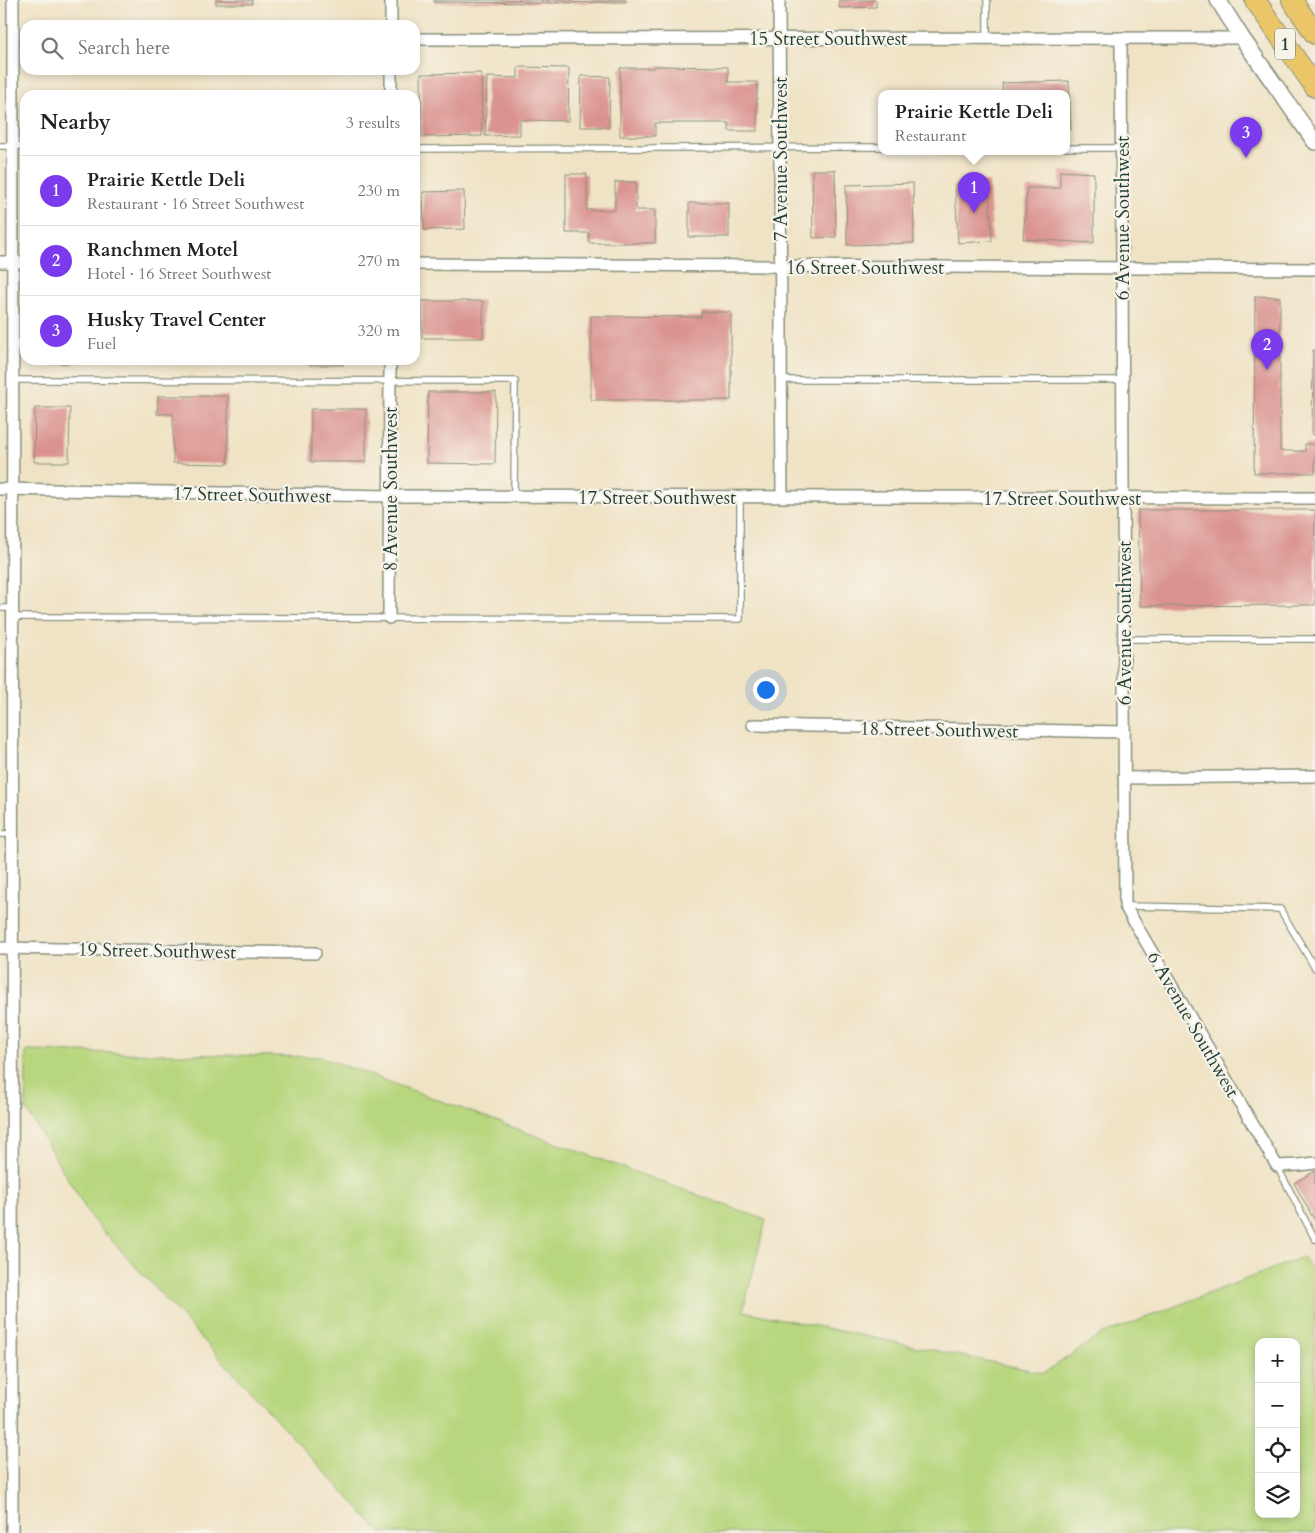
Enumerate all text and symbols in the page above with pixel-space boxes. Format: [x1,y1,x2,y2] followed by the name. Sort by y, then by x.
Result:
[20,20,420,75] search box
[749,26,907,52] street label: 15 Street Southwest
[1275,29,1295,60] road number: 1
[38,34,66,62] icon: search
[78,35,170,61] text: Search here
[768,77,794,241] street label: 7 Avenue Southwest
[878,90,1070,155] popup
[895,99,1053,125] text: Prairie Kettle Deli
[40,108,111,137] text: Nearby
[346,112,400,134] text: 3 results
[1230,117,1262,158] pin: 3
[895,125,966,147] text: Restaurant
[1110,136,1136,300] street label: 6 Avenue Southwest
[87,167,245,193] text: Prairie Kettle Deli
[958,172,990,213] pin: 1
[52,180,60,202] text: 1
[358,180,400,202] text: 230 m
[87,193,304,215] text: Restaurant · 16 Street Southwest
[87,237,238,263] text: Ranchmen Motel
[52,250,60,272] text: 2
[358,250,400,272] text: 270 m
[786,255,944,281] street label: 16 Street Southwest
[87,263,271,285] text: Hotel · 16 Street Southwest
[87,307,266,333] text: Husky Travel Center
[52,320,60,342] text: 3
[358,320,400,342] text: 320 m
[1251,329,1283,370] pin: 2
[87,333,116,355] text: Fuel
[378,407,404,571] street label: 8 Avenue Southwest
[173,481,331,509] street label: 17 Street Southwest
[578,485,736,511] street label: 17 Street Southwest
[983,486,1141,512] street label: 17 Street Southwest
[1112,541,1138,705] street label: 6 Avenue Southwest
[753,677,779,703] your location
[860,716,1018,744] street label: 18 Street Southwest
[78,937,236,965] street label: 19 Street Southwest
[1141,947,1245,1102] street label: 6 Avenue Southwest
[1255,1338,1300,1518] map controls
[1255,1338,1300,1383] button: +
[1255,1383,1300,1428] button: −
[1255,1428,1300,1473] button: locate
[1255,1473,1300,1518] button: layers

